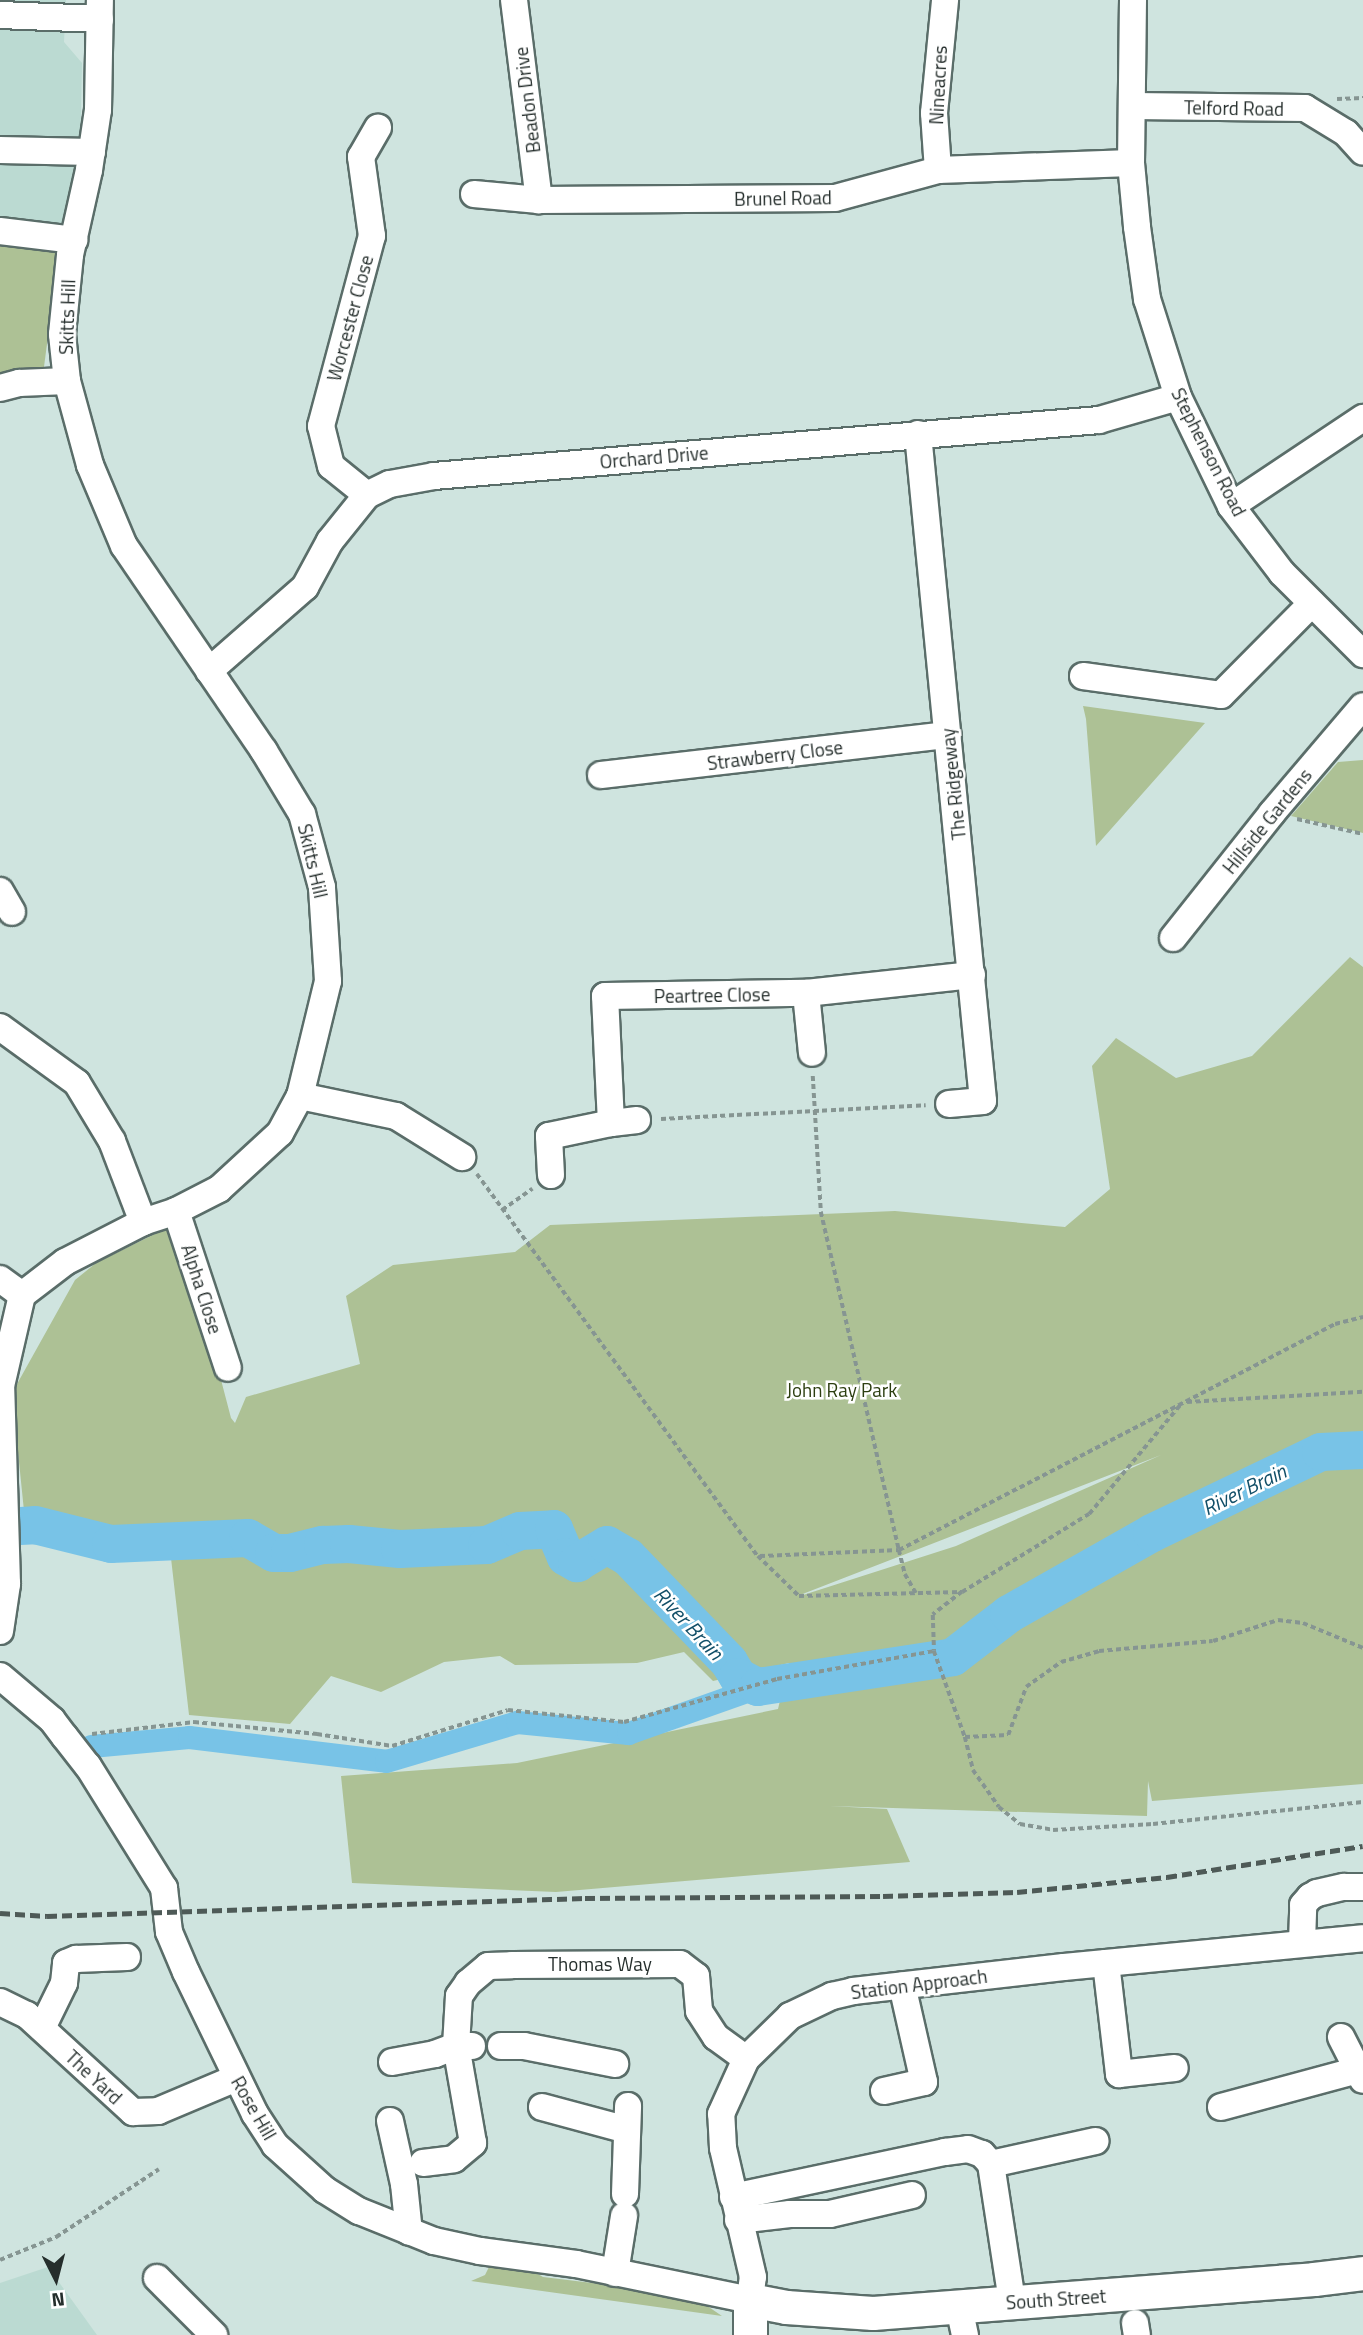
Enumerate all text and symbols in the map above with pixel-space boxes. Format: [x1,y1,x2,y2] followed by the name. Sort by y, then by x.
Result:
[925,45,951,125] street label: Nineacres
[509,46,545,154] street label: Beadon Drive
[1184,96,1284,120] street label: Telford Road
[734,186,832,210] street label: Brunel Road
[322,252,378,384] street label: Worcester Close
[54,279,80,355] street label: Skitts Hill
[1167,384,1251,520] street label: Stephenson Road
[599,441,709,473] street label: Orchard Drive
[936,727,970,841] street label: The Ridgeway
[706,735,844,775] street label: Strawberry Close
[1218,764,1316,878] street label: Hillside Gardens
[293,822,333,900] street label: Skitts Hill
[654,983,770,1007] street label: Peartree Close
[177,1241,227,1337] street label: Alpha Close
[787,1379,897,1401] park label: John Ray Park
[1198,1458,1290,1520] water label: River Brain
[649,1581,729,1665] water label: River Brain
[548,1953,652,1975] street label: Thomas Way
[849,1964,989,2004] street label: Station Approach
[61,2045,127,2109] street label: The Yard
[227,2072,281,2144] street label: Rose Hill
[21,2244,91,2314] north arrow
[1005,2284,1107,2314] street label: South Street
[50,2285,66,2315] text: N

